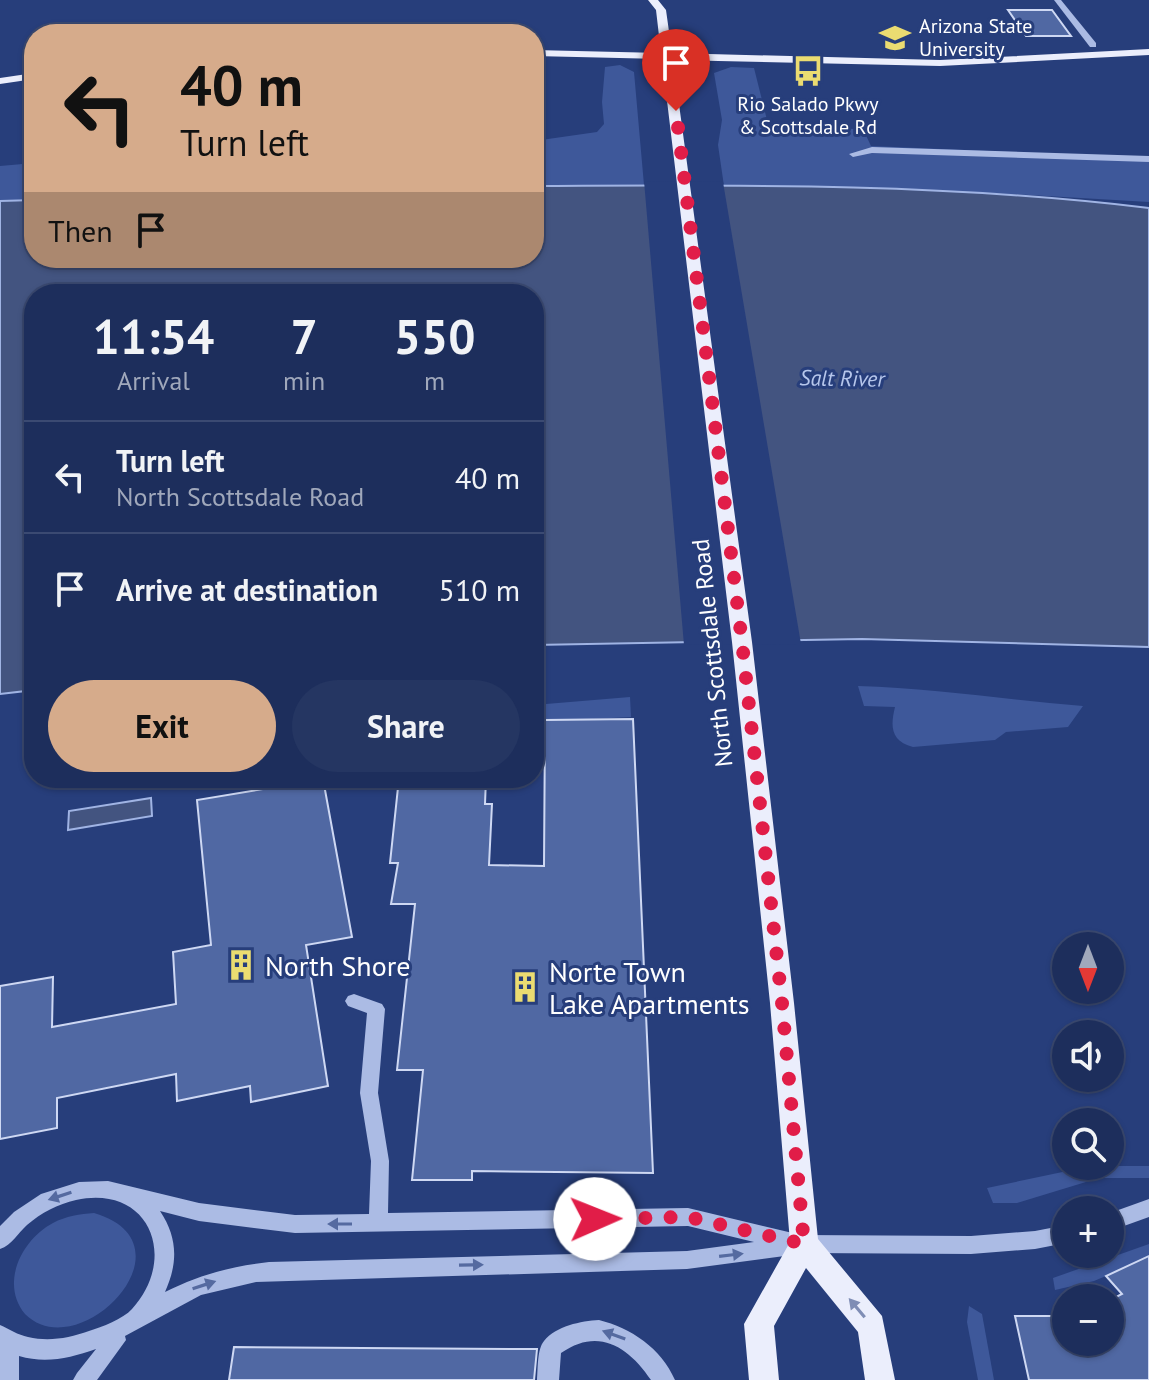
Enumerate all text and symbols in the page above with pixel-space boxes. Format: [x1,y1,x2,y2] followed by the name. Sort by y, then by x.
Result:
[919,13,1032,62] place label: Arizona State University
[878,21,912,55] school or university icon: Arizona State University
[642,29,710,111] pin
[654,41,698,85] icon: arrive
[180,49,303,121] text: 40 m
[791,54,825,88] bus stop icon: Rio Salado Pkwy & Scottsdale Rd
[48,56,152,160] icon: left
[737,91,879,140] place label: Rio Salado Pkwy & Scottsdale Rd
[180,119,309,166] text: Turn left
[129,208,173,252] icon: arrive
[48,211,113,250] text: Then
[93,305,214,367] text: 11:54
[290,305,318,367] text: 7
[394,305,475,367] text: 550
[799,363,887,393] water label: Salt River
[117,364,190,397] text: Arrival
[283,364,325,397] text: min
[424,364,445,397] text: m
[116,441,224,480] text: Turn left
[48,455,92,499] icon: left
[455,458,520,497] text: 40 m
[116,480,364,513] text: North Scottsdale Road
[685,537,739,769] street label: North Scottsdale Road
[48,567,92,611] icon: arrive
[116,570,378,609] text: Arrive at destination
[439,570,520,609] text: 510 m
[48,680,276,772] button: Exit
[292,680,520,772] button: Share
[1052,932,1124,1004] north arrow
[1052,932,1124,1356] map controls
[265,947,410,984] place label: North Shore
[224,948,258,982] building icon: North Shore
[549,953,750,1022] place label: Norte Town Lake Apartments
[508,970,542,1004] building icon: Norte Town Lake Apartments
[1052,1020,1124,1092] button: sound
[1052,1108,1124,1180] button: search
[553,1177,637,1261] position arrow
[48,1191,72,1203] one-way arrow
[1052,1196,1124,1268] button: +
[327,1218,352,1230] one-way arrow
[718,1248,743,1261] one-way arrow
[459,1259,484,1271] one-way arrow
[192,1279,216,1291] one-way arrow
[1052,1284,1124,1356] button: −
[849,1298,866,1318] one-way arrow
[602,1328,626,1340] one-way arrow

